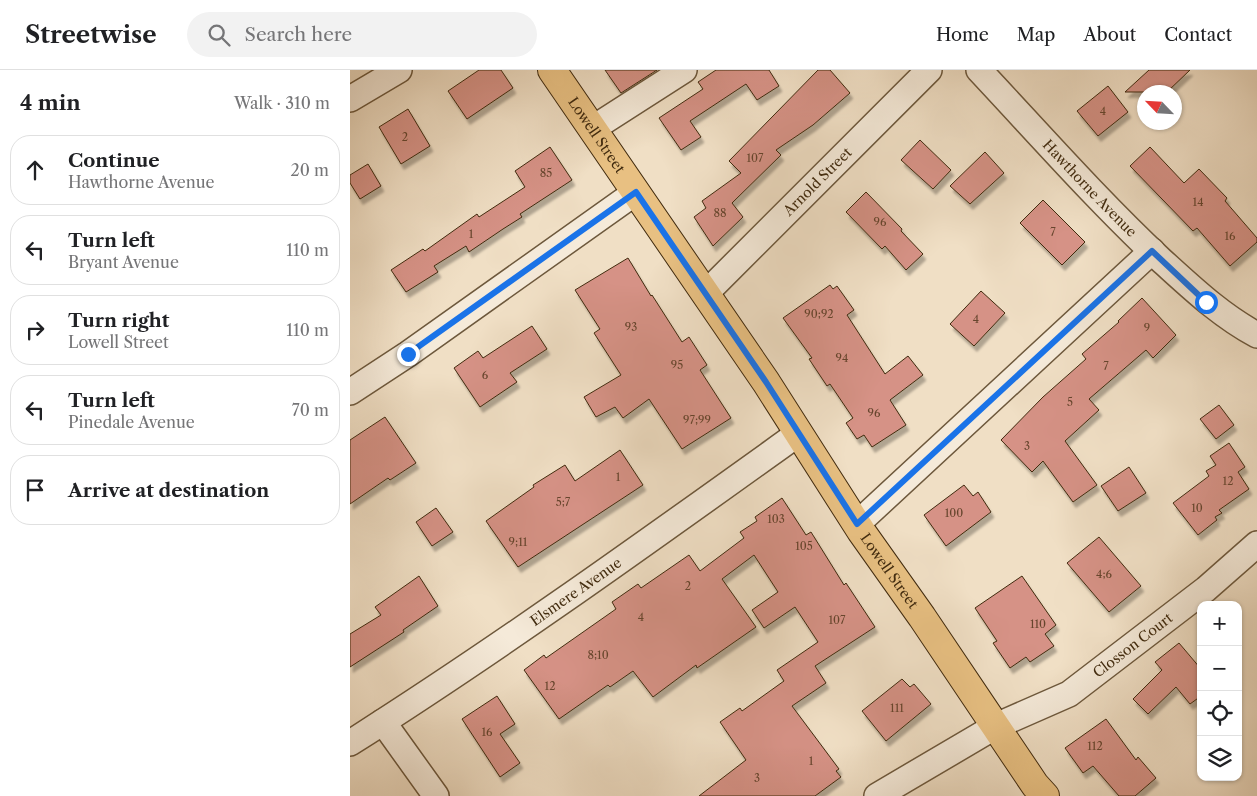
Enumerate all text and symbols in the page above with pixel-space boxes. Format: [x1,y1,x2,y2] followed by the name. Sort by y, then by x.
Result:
[187,12,537,57] search box
[25,20,157,49] text: Streetwise
[205,21,233,49] icon: search
[245,23,352,46] text: Search here
[936,24,989,46] text: Home
[1017,24,1055,46] text: Map
[1083,24,1136,46] text: About
[1164,24,1232,46] text: Contact
[1137,85,1182,130] north arrow
[20,90,81,115] text: 4 min
[234,93,330,113] text: Walk · 310 m
[564,94,629,177] street label: Lowell Street
[1100,104,1106,118] house number: 4
[402,130,408,144] house number: 2
[1039,136,1141,241] street label: Hawthorne Avenue
[779,143,856,220] street label: Arnold Street
[68,149,160,172] text: Continue
[746,151,764,165] house number: 107
[21,156,49,184] icon: ahead
[290,160,329,180] text: 20 m
[540,166,552,180] house number: 85
[68,172,215,192] text: Hawthorne Avenue
[1193,195,1203,209] house number: 14
[713,206,727,220] house number: 88
[874,215,887,229] house number: 96
[1050,225,1056,239] house number: 7
[469,227,474,241] house number: 1
[68,229,155,252] text: Turn left
[1224,229,1236,243] house number: 16
[21,236,49,264] icon: left
[286,240,329,260] text: 110 m
[68,252,179,272] text: Bryant Avenue
[1195,291,1218,314] route start
[804,307,834,321] house number: 90;92
[68,309,169,332] text: Turn right
[973,312,979,326] house number: 4
[21,316,49,344] icon: right
[286,320,329,340] text: 110 m
[625,320,637,334] house number: 93
[1144,321,1150,335] house number: 9
[68,332,169,352] text: Lowell Street
[397,343,420,366] route end
[836,351,848,365] house number: 94
[671,358,683,372] house number: 95
[1103,359,1109,373] house number: 7
[482,368,489,382] house number: 6
[68,389,155,412] text: Turn left
[1067,395,1073,409] house number: 5
[21,396,49,424] icon: left
[292,400,329,420] text: 70 m
[868,406,881,420] house number: 96
[68,412,195,432] text: Pinedale Avenue
[683,413,711,427] house number: 97;99
[1024,439,1030,453] house number: 3
[616,470,621,484] house number: 1
[1223,474,1233,488] house number: 12
[21,476,49,504] icon: arrive
[68,479,269,502] text: Arrive at destination
[556,495,571,509] house number: 5;7
[1191,501,1203,515] house number: 10
[945,506,963,520] house number: 100
[767,512,785,526] house number: 103
[856,530,922,612] street label: Lowell Street
[509,535,528,549] house number: 9;11
[795,539,813,553] house number: 105
[527,553,625,630] street label: Elsmere Avenue
[1096,567,1113,581] house number: 4;6
[685,579,691,593] house number: 2
[1197,601,1242,781] map controls
[1197,601,1242,646] button: +
[1089,609,1176,681] street label: Closson Court
[638,610,644,624] house number: 4
[828,613,846,627] house number: 107
[1030,617,1046,631] house number: 110
[1197,646,1242,691] button: −
[587,648,609,662] house number: 8;10
[545,679,555,693] house number: 12
[1197,691,1242,736] button: locate
[890,701,904,715] house number: 111
[481,725,493,739] house number: 16
[1197,736,1242,781] button: layers
[1087,739,1103,753] house number: 112
[809,754,814,768] house number: 1
[754,771,760,785] house number: 3

